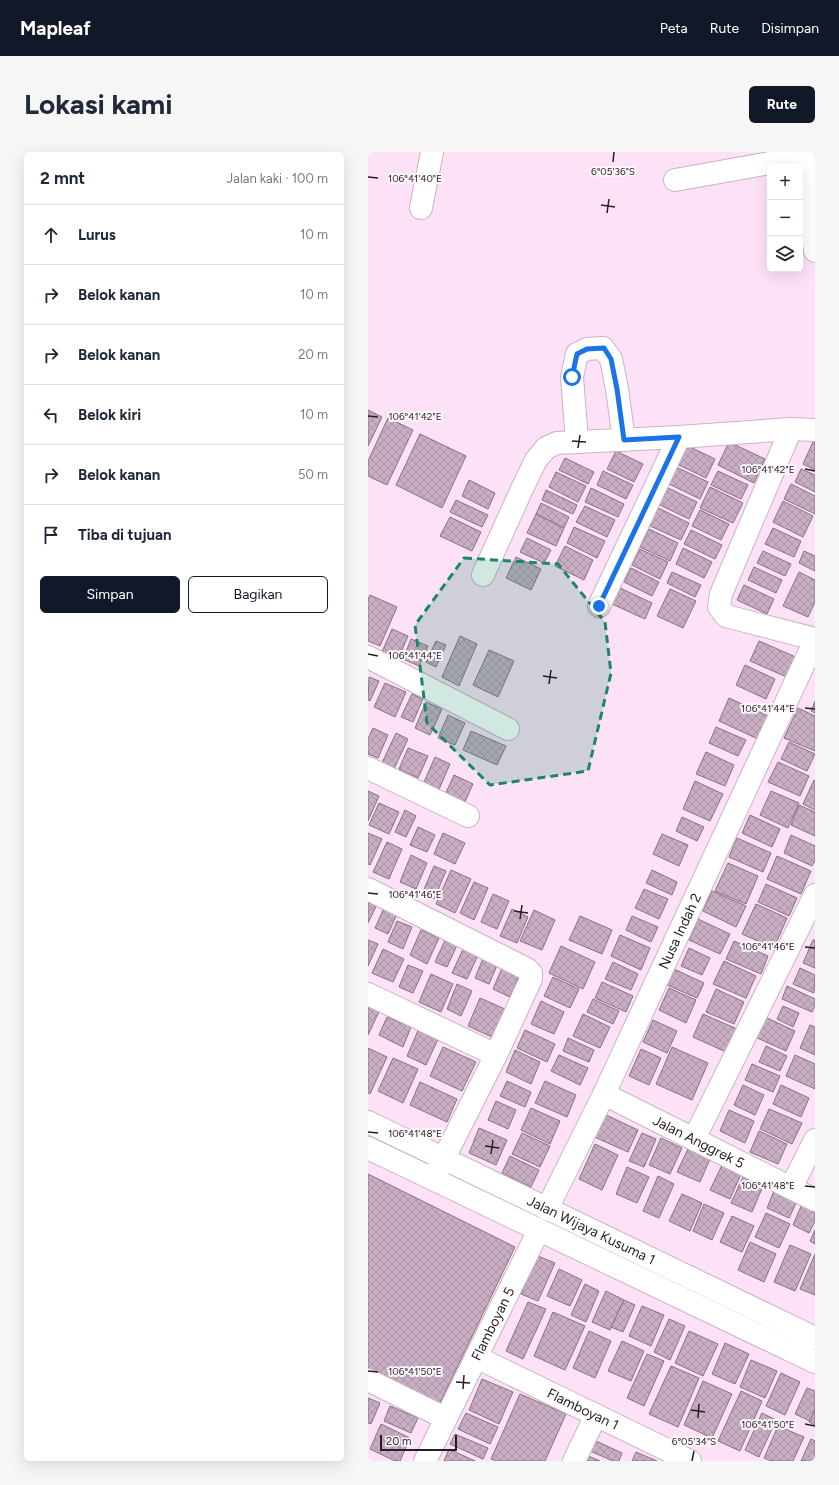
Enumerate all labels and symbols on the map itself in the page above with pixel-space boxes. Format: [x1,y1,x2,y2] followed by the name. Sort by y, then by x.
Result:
[591,165,635,178] text: 6°05'36"S
[388,172,442,185] text: 106°41'40"E
[563,368,581,386] route start
[388,410,442,423] text: 106°41'42"E
[741,463,795,476] text: 106°41'42"E
[590,597,608,615] route end
[388,649,442,662] text: 106°41'44"E
[741,702,795,715] text: 106°41'44"E
[388,888,442,901] text: 106°41'46"E
[655,890,705,972] street label: Nusa Indah 2
[741,940,795,953] text: 106°41'46"E
[650,1111,747,1172] street label: Jalan Anggrek 5
[388,1127,442,1140] text: 106°41'48"E
[741,1179,795,1192] text: 106°41'48"E
[524,1192,658,1268] street label: Jalan Wijaya Kusuma 1
[467,1284,518,1363] street label: Flamboyan 5
[388,1365,442,1378] text: 106°41'50"E
[545,1384,622,1434] street label: Flamboyan 1
[741,1418,795,1431] text: 106°41'50"E
[380,1433,457,1452] scale bar
[672,1435,716,1448] text: 6°05'34"S

